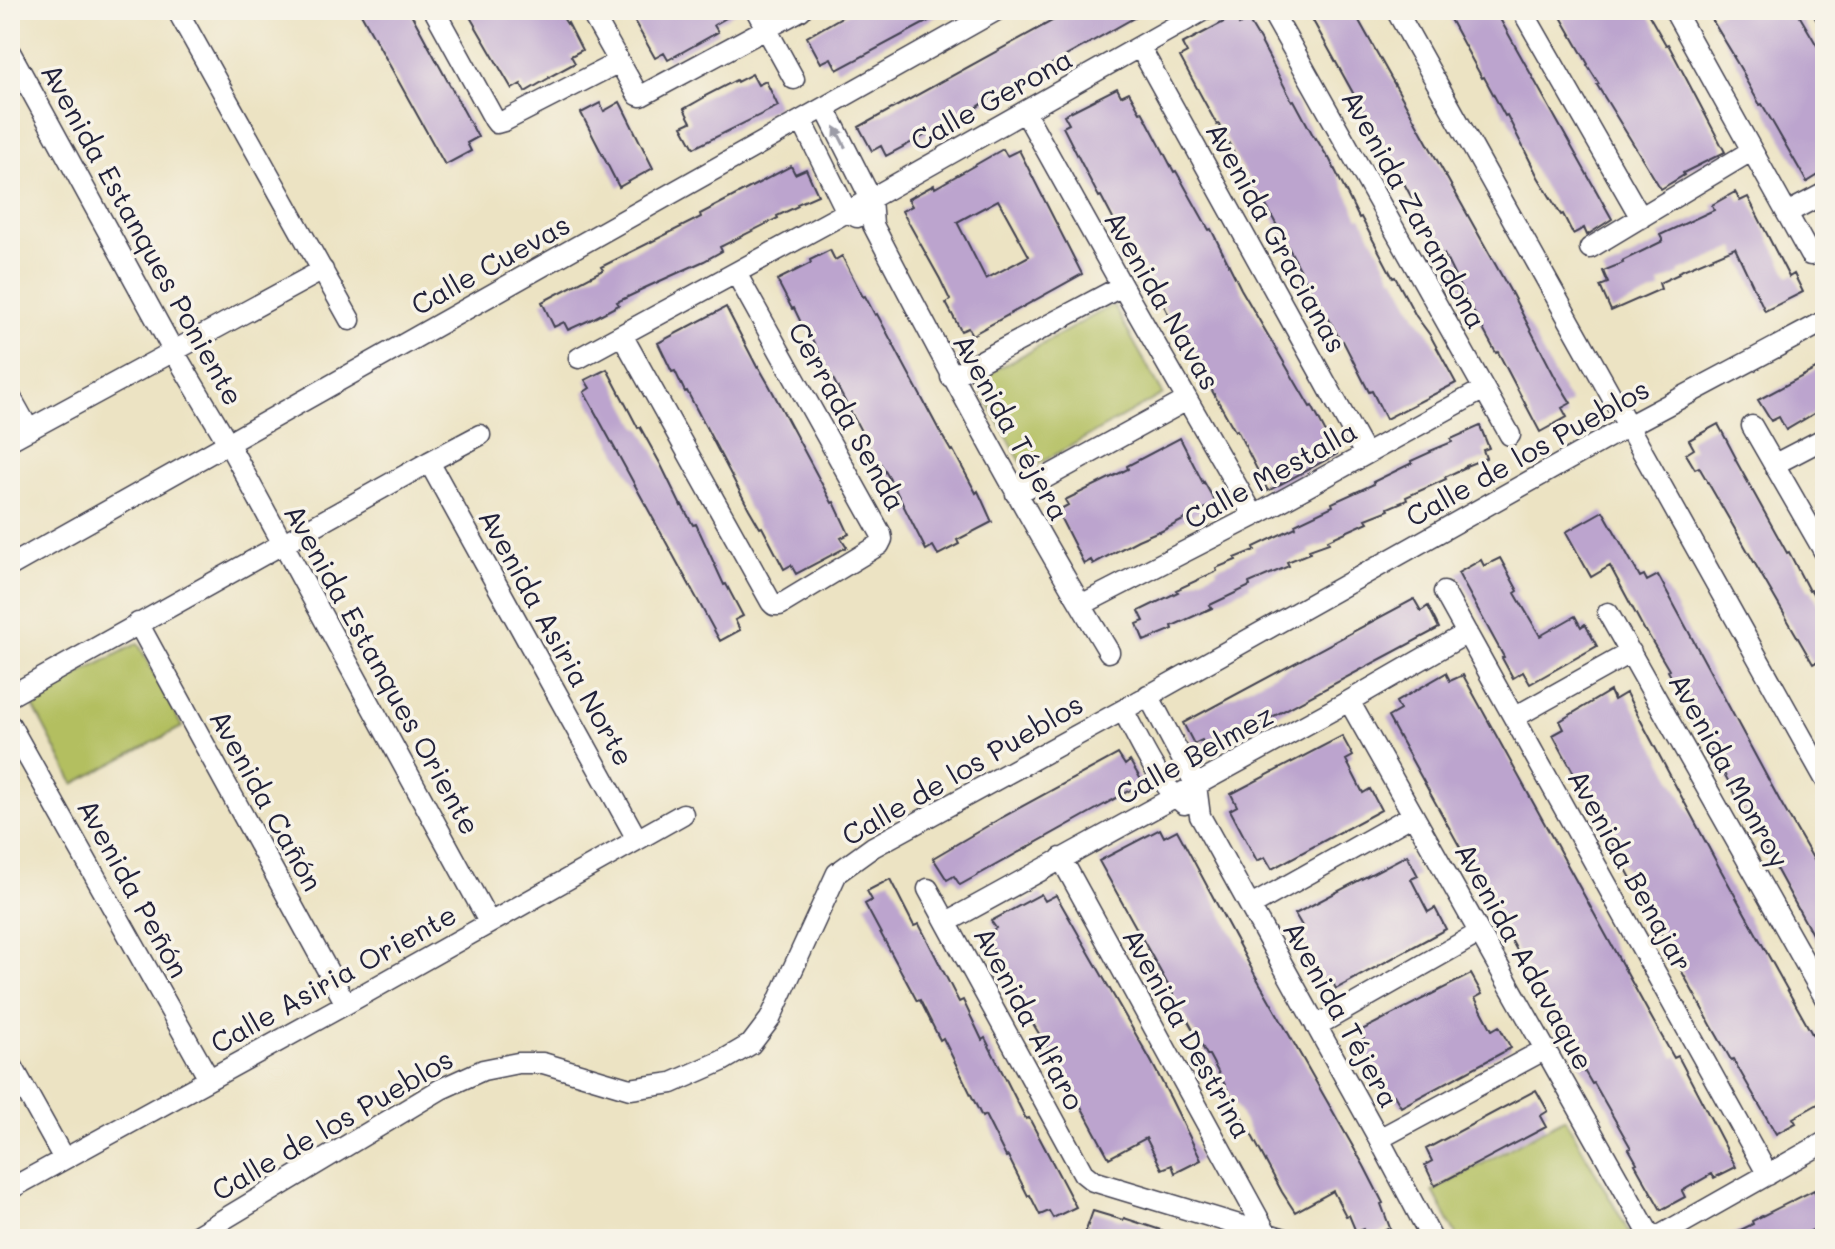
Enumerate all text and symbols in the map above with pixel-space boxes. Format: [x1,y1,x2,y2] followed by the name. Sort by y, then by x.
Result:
[904,40,1078,158] street label: Calle Gerona
[34,57,252,411] street label: Avenida Estanques Poniente
[1334,83,1496,335] street label: Avenida Zarandona
[1199,115,1355,359] street label: Avenida Gracianas
[833,125,847,148] one-way arrow
[1097,204,1229,396] street label: Avenida Navas
[404,206,576,322] street label: Calle Cuevas
[781,315,915,517] street label: Cerrada Senda
[946,327,1078,527] street label: Avenida Téjera
[1399,370,1655,534] street label: Calle de los Pueblos
[1177,412,1363,536] street label: Calle Mestalla
[277,497,489,841] street label: Avenida Estanques Oriente
[471,502,643,772] street label: Avenida Asiria Norte
[1662,667,1798,873] street label: Avenida Monroy
[835,685,1089,853] street label: Calle de los Pueblos
[1109,696,1279,812] street label: Calle Belmez
[202,703,332,897] street label: Avenida Cañón
[1561,763,1701,977] street label: Avenida Benajar
[70,792,198,984] street label: Avenida Peñón
[1448,836,1602,1076] street label: Avenida Adavaque
[204,895,462,1061] street label: Calle Asiria Oriente
[1276,914,1408,1114] street label: Avenida Téjera
[967,920,1093,1116] street label: Avenida Alfaro
[1115,921,1261,1145] street label: Avenida Destrina
[205,1040,459,1208] street label: Calle de los Pueblos

